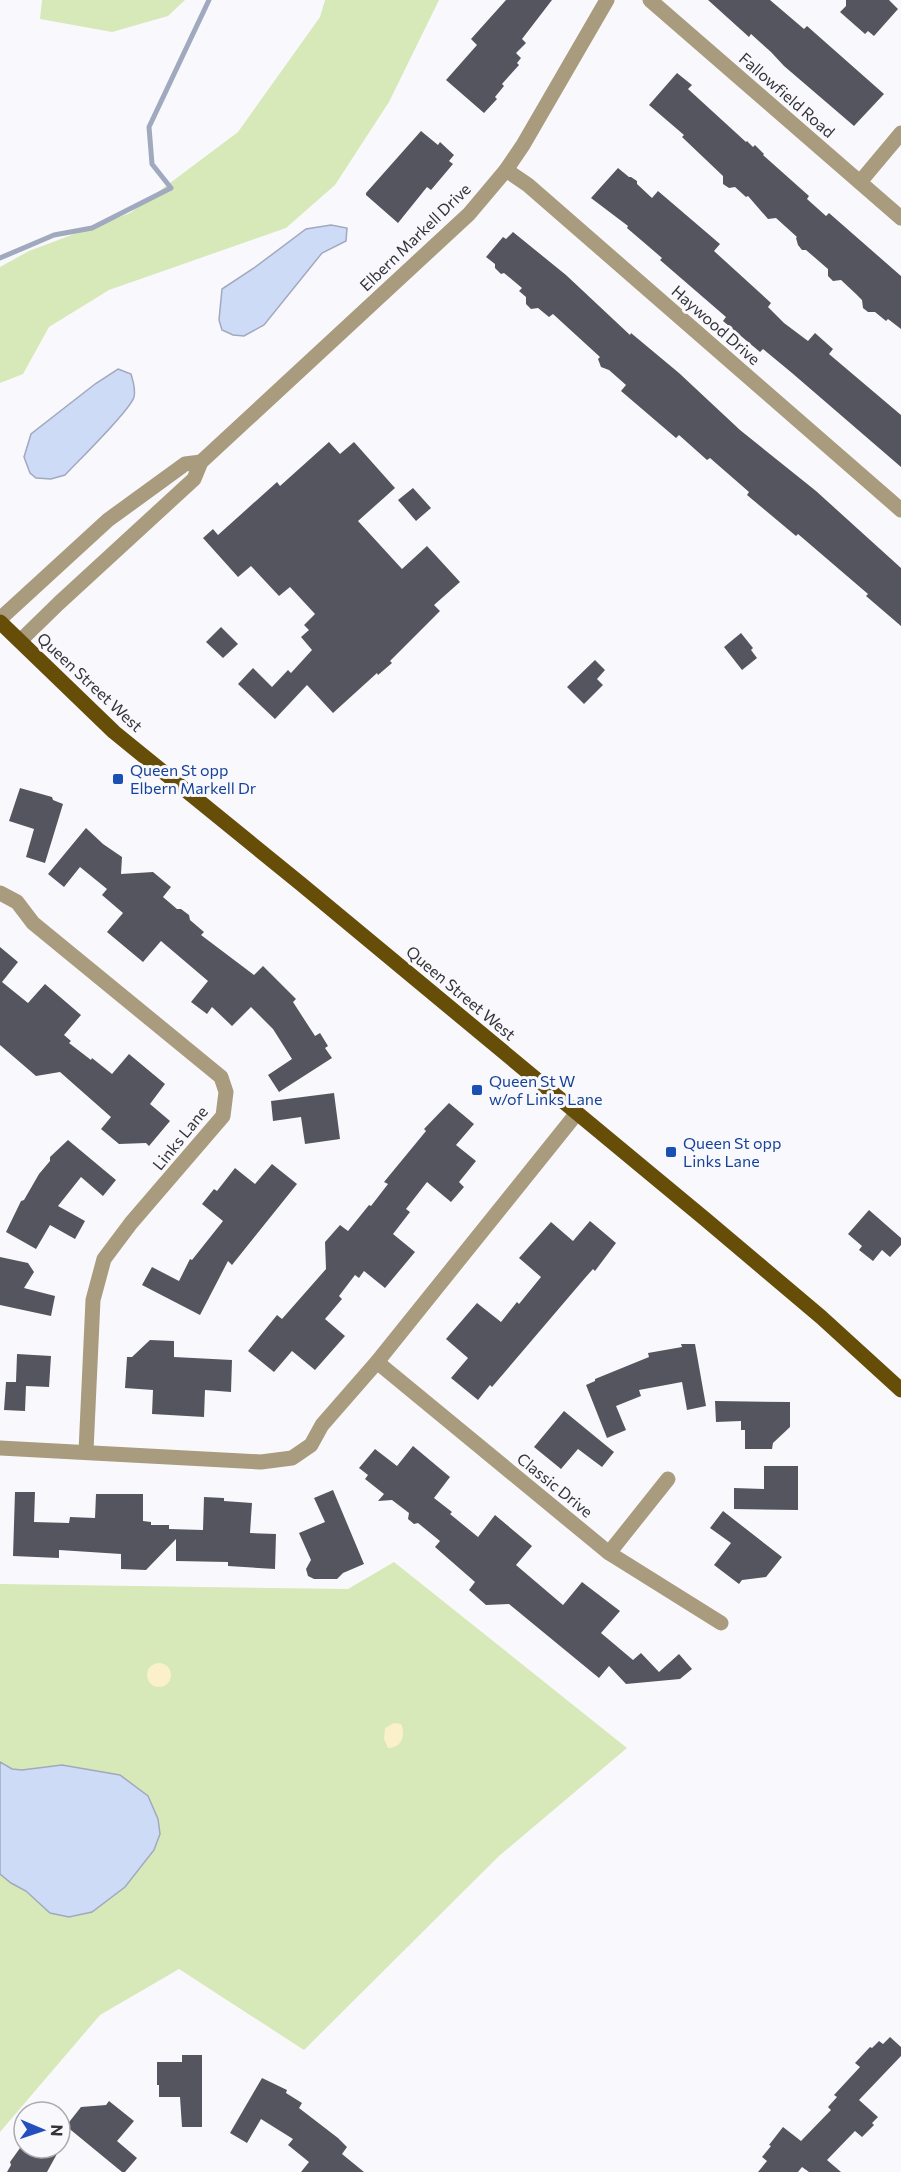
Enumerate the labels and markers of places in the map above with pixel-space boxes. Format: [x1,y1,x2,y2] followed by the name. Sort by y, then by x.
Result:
[130,760,257,797] place label: Queen St opp Elbern Markell Dr
[111,772,125,786] marker: Queen St opp Elbern Markell Dr
[489,1071,602,1108] place label: Queen St W w/of Links Lane
[470,1083,484,1097] marker: Queen St W w/of Links Lane
[683,1133,781,1170] place label: Queen St opp Links Lane
[664,1145,678,1159] marker: Queen St opp Links Lane

